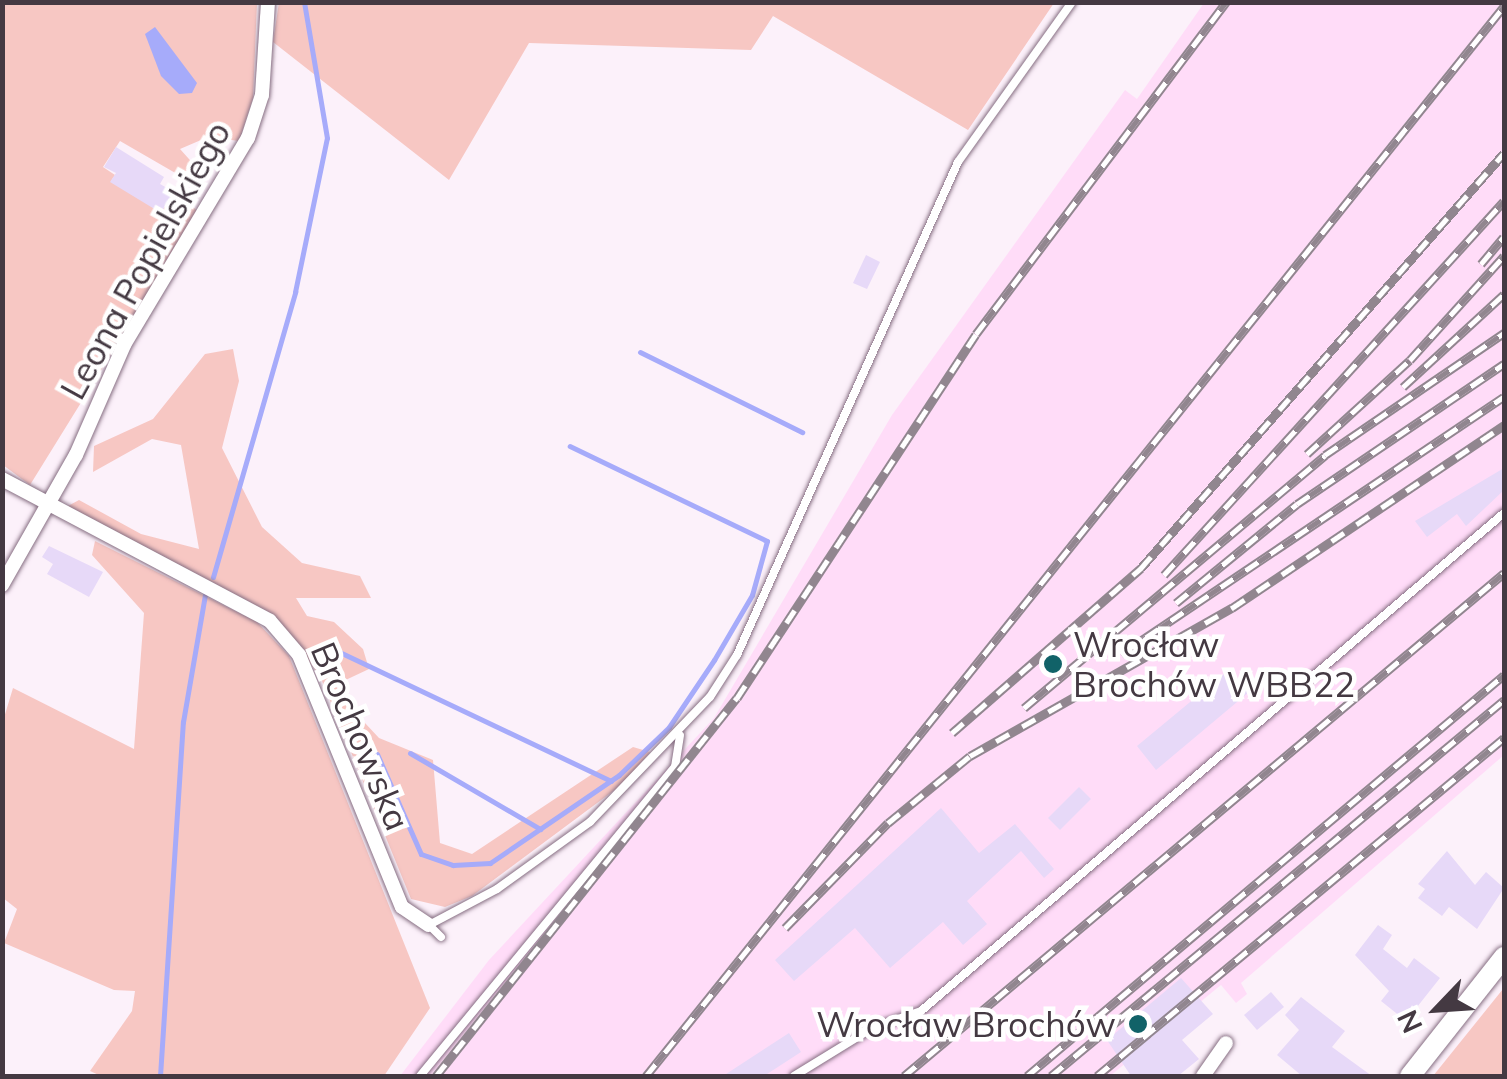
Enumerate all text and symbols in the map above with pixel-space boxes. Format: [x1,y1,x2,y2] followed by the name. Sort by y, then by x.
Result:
[51,114,239,406] street label: Leona Popielskiego
[1073,623,1355,705] place label: Wrocław Brochów WBB22
[303,636,419,836] street label: Brochowska
[1042,653,1064,675] marker: Wrocław Brochów WBB22
[1387,959,1487,1059] north arrow
[816,1003,1116,1045] place label: Wrocław Brochów
[1389,1005,1430,1039] text: N
[1125,1011,1151,1037] marker: Wrocław Brochów

